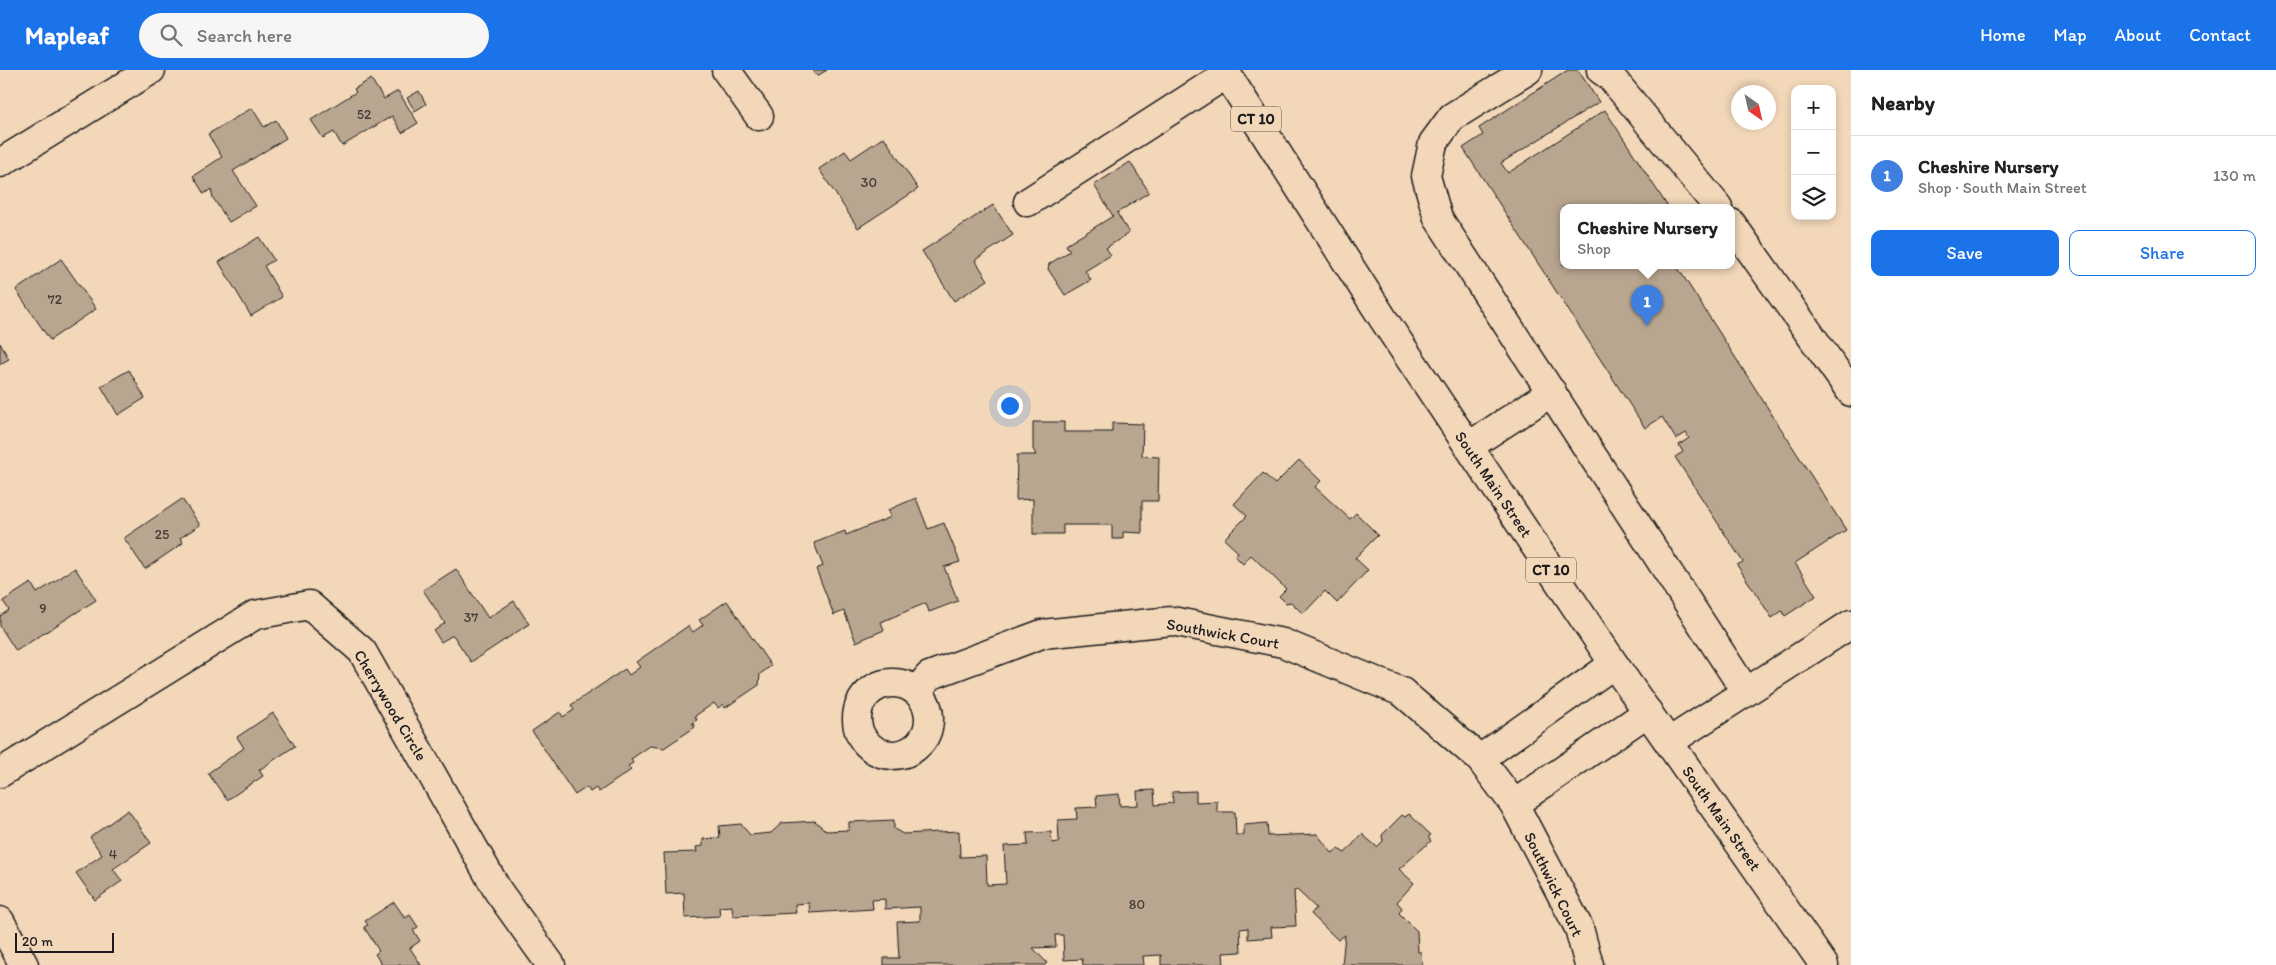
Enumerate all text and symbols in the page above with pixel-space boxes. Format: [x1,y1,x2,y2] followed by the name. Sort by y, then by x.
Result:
[139,13,489,58] search box
[25,21,109,50] text: Mapleaf
[157,21,185,49] icon: search
[197,24,292,47] text: Search here
[1980,24,2026,46] text: Home
[2054,24,2087,46] text: Map
[2115,24,2161,46] text: About
[2189,24,2251,46] text: Contact
[1731,85,1776,130] north arrow
[1791,85,1836,220] map controls
[1791,85,1836,130] button: +
[1871,90,1935,115] text: Nearby
[357,106,372,123] house number: 52
[1231,106,1281,132] road number: CT 10
[1791,130,1836,175] button: −
[1918,155,2058,178] text: Cheshire Nursery
[1883,166,1891,185] text: 1
[2213,166,2256,185] text: 130 m
[861,174,877,191] house number: 30
[1791,175,1836,220] button: layers
[1918,178,2087,197] text: Shop · South Main Street
[1560,204,1735,269] popup
[1577,216,1718,239] text: Cheshire Nursery
[1871,230,2059,276] button: Save
[2069,230,2256,276] button: Share
[1577,239,1611,258] text: Shop
[1631,285,1663,326] pin: 1
[48,291,63,308] house number: 72
[997,393,1023,419] your location
[1451,428,1536,541] street label: South Main Street
[155,526,169,543] house number: 25
[1526,558,1576,582] road number: CT 10
[39,600,47,617] house number: 9
[464,609,478,626] house number: 37
[1165,614,1281,653] street label: Southwick Court
[350,646,431,764] street label: Cherrywood Circle
[1678,762,1765,875] street label: South Main Street
[1520,829,1587,940] street label: Southwick Court
[109,846,118,863] house number: 4
[1129,896,1145,913] house number: 80
[15,930,114,953] scale bar
[22,933,53,950] text: 20 m

